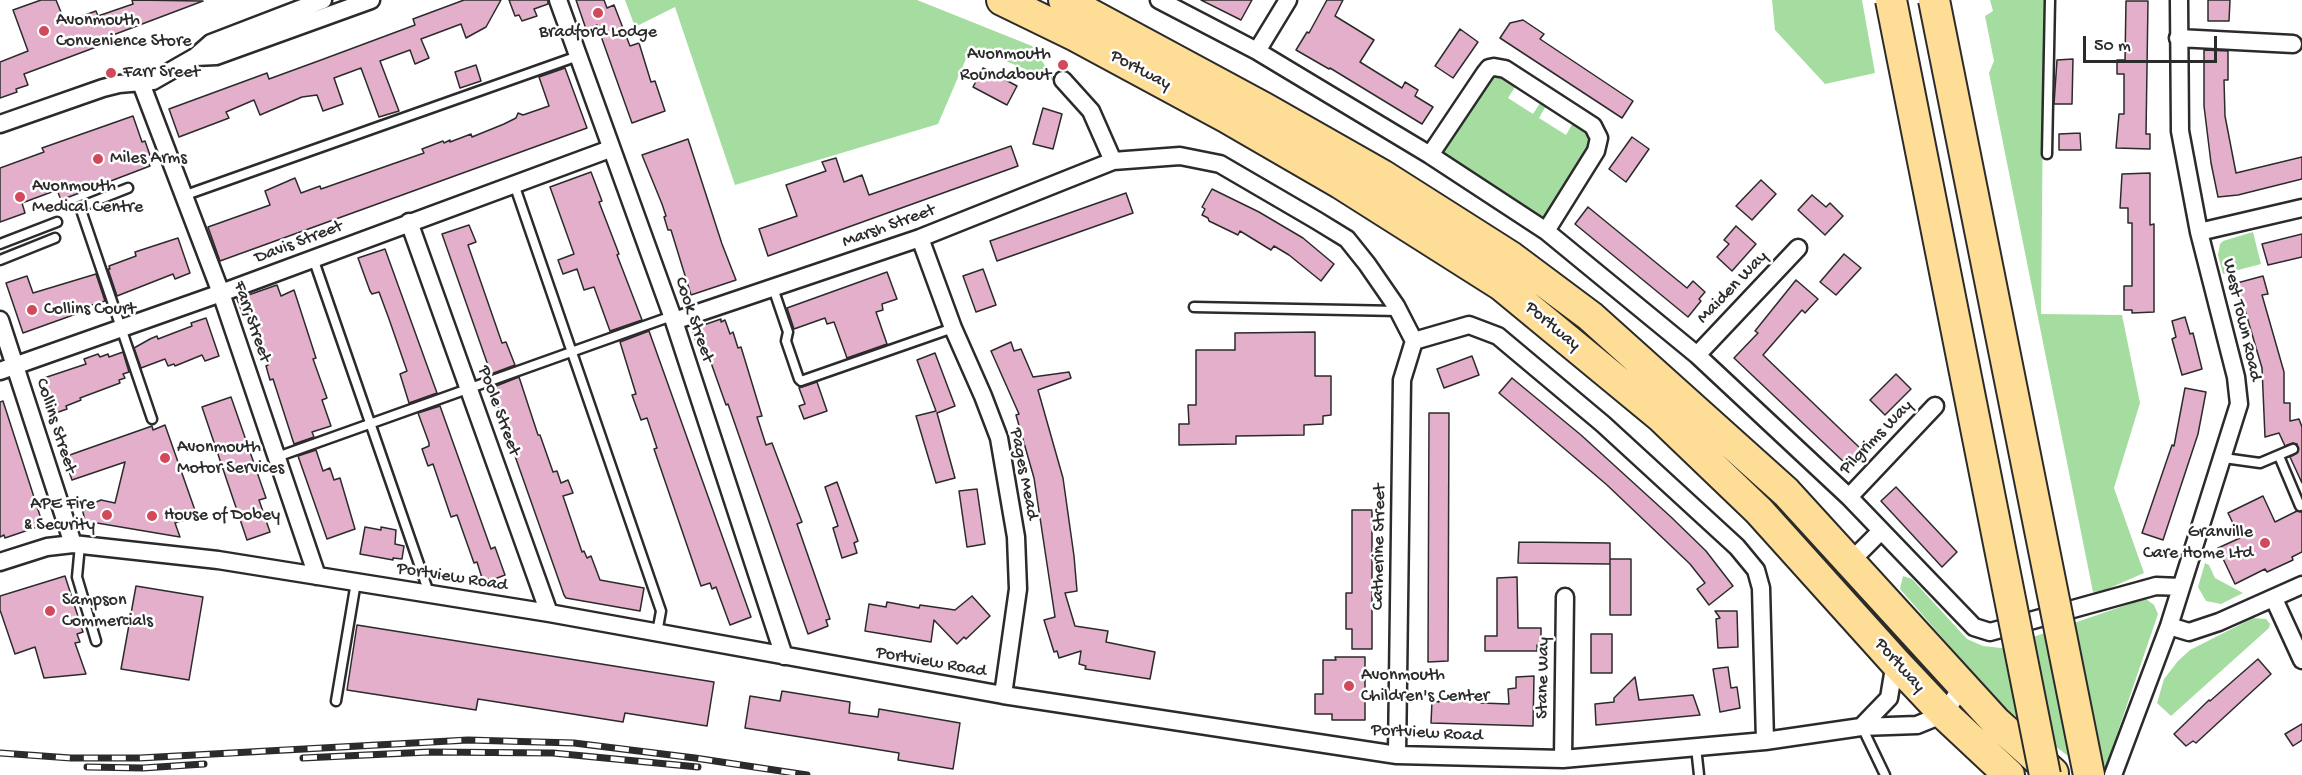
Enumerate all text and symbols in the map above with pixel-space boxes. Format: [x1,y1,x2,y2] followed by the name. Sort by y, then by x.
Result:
[591,6,605,20] marker: Bradford Lodge
[56,10,192,52] place label: Avonmouth Convenience Store
[539,22,657,44] place label: Bradford Lodge
[37,24,51,38] marker: Avonmouth Convenience Store
[2086,24,2220,62] scale bar
[2094,36,2131,57] text: 50 m
[960,44,1051,86] place label: Avonmouth Roundabout
[1106,46,1174,96] street label: Portway
[1056,58,1070,72] marker: Avonmouth Roundabout
[123,62,200,84] place label: Farr Sreet
[104,66,118,80] marker: Farr Sreet
[110,148,187,170] place label: Miles Arms
[91,152,105,166] marker: Miles Arms
[32,176,143,219] place label: Avonmouth Medical Centre
[13,190,27,204] marker: Avonmouth Medical Centre
[840,200,938,254] street label: Marsh Street
[252,216,346,270] street label: Davis Street
[1693,247,1773,329] street label: Maiden Way
[2216,257,2266,383] street label: West Town Road
[668,275,718,365] street label: Cook Street
[227,279,275,365] street label: Farr Street
[1520,298,1584,356] street label: Portway
[44,299,136,321] place label: Collins Court
[25,303,39,317] marker: Collins Court
[472,363,524,459] street label: Poole Street
[30,376,80,476] street label: Collins Street
[1836,396,1918,480] street label: Pilgrims Way
[1004,426,1042,522] street label: Pages Mead
[177,437,284,480] place label: Avonmouth Motor Services
[158,451,172,465] marker: Avonmouth Motor Services
[1368,484,1392,610] street label: Catherine Street
[24,494,95,536] place label: APE Fire & Security
[164,505,280,527] place label: House of Dobey
[100,508,114,522] marker: APE Fire & Security
[145,509,159,523] marker: House of Dobey
[2143,522,2253,564] place label: Granville Care Home Ltd
[2258,536,2272,550] marker: Granville Care Home Ltd
[395,559,509,597] street label: Portview Road
[62,590,153,632] place label: Sampson Commercials
[43,604,57,618] marker: Sampson Commercials
[1869,634,1929,698] street label: Portway
[1532,637,1556,719] street label: Stane Way
[874,643,988,683] street label: Portview Road
[1361,665,1489,708] place label: Avonmouth Children's Center
[1342,679,1356,693] marker: Avonmouth Children's Center
[1371,720,1483,748] street label: Portview Road

